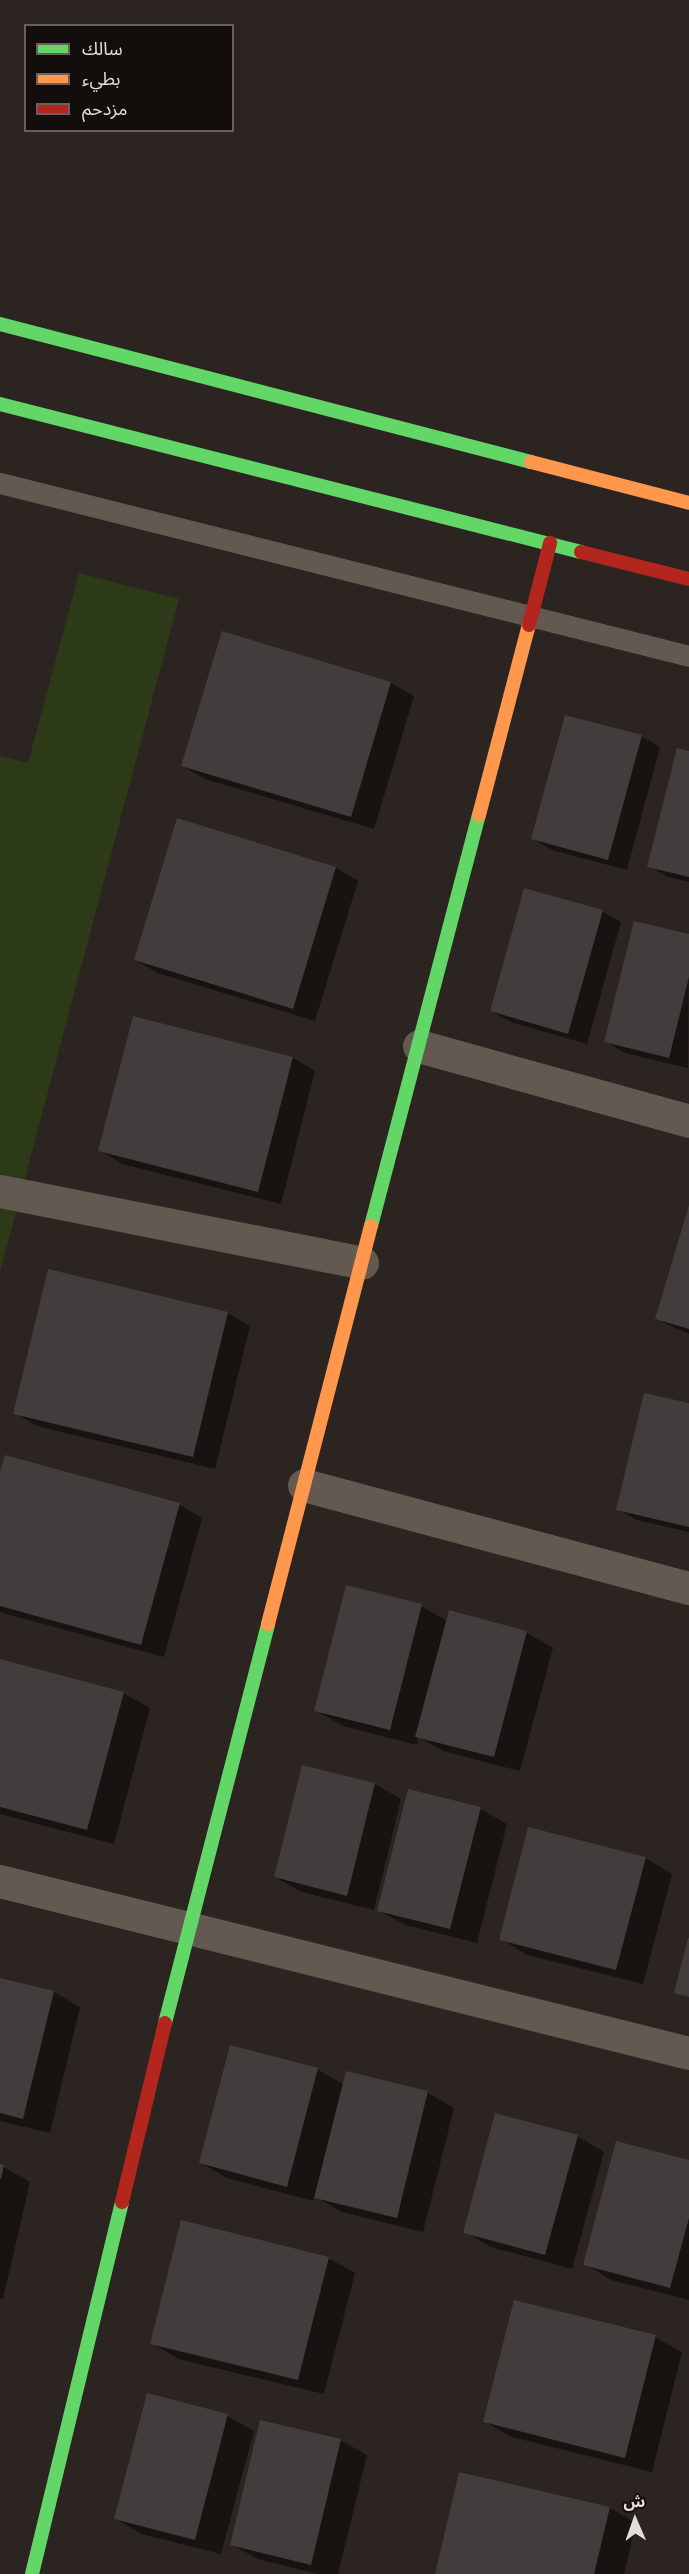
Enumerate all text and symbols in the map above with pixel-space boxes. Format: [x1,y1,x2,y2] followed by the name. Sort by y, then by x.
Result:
[24,24,234,132] legend
[82,36,123,61] text: سالك
[82,66,120,91] text: بطيء
[82,96,127,121] text: مزدحم
[605,2490,665,2550] north arrow
[623,2490,646,2513] text: ش

